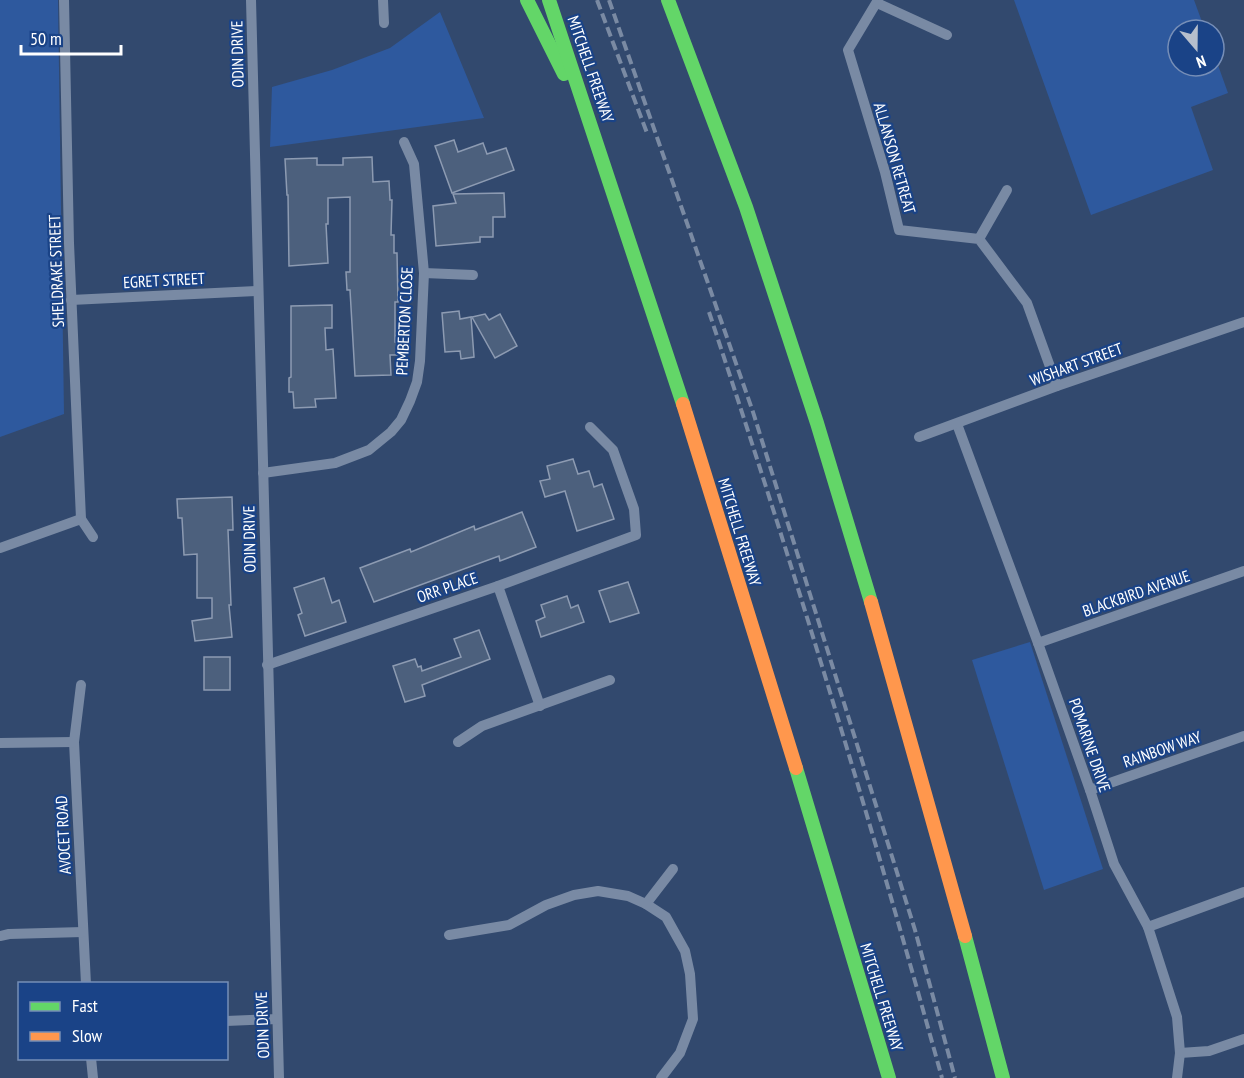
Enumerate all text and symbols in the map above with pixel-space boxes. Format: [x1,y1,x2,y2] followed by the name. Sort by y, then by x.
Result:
[563,13,619,126] street label: MITCHELL FREEWAY
[21,18,122,56] scale bar
[1166,18,1226,78] north arrow
[226,20,248,88] street label: ODIN DRIVE
[30,27,62,50] text: 50 m
[1194,51,1209,73] text: N
[870,100,920,216] street label: ALLANSON RETREAT
[44,214,68,328] street label: SHELDRAKE STREET
[391,266,417,376] street label: PEMBERTON CLOSE
[123,268,205,292] street label: EGRET STREET
[1027,338,1125,390] street label: WISHART STREET
[714,476,766,589] street label: MITCHELL FREEWAY
[238,505,260,573] street label: ODIN DRIVE
[1080,565,1192,621] street label: BLACKBIRD AVENUE
[414,567,480,607] street label: ORR PLACE
[1065,695,1115,795] street label: POMARINE DRIVE
[1120,726,1204,772] street label: RAINBOW WAY
[51,795,75,875] street label: AVOCET ROAD
[856,941,908,1054] street label: MITCHELL FREEWAY
[18,982,228,1060] legend
[251,991,273,1059] street label: ODIN DRIVE
[72,994,98,1017] text: Fast
[72,1024,103,1047] text: Slow

